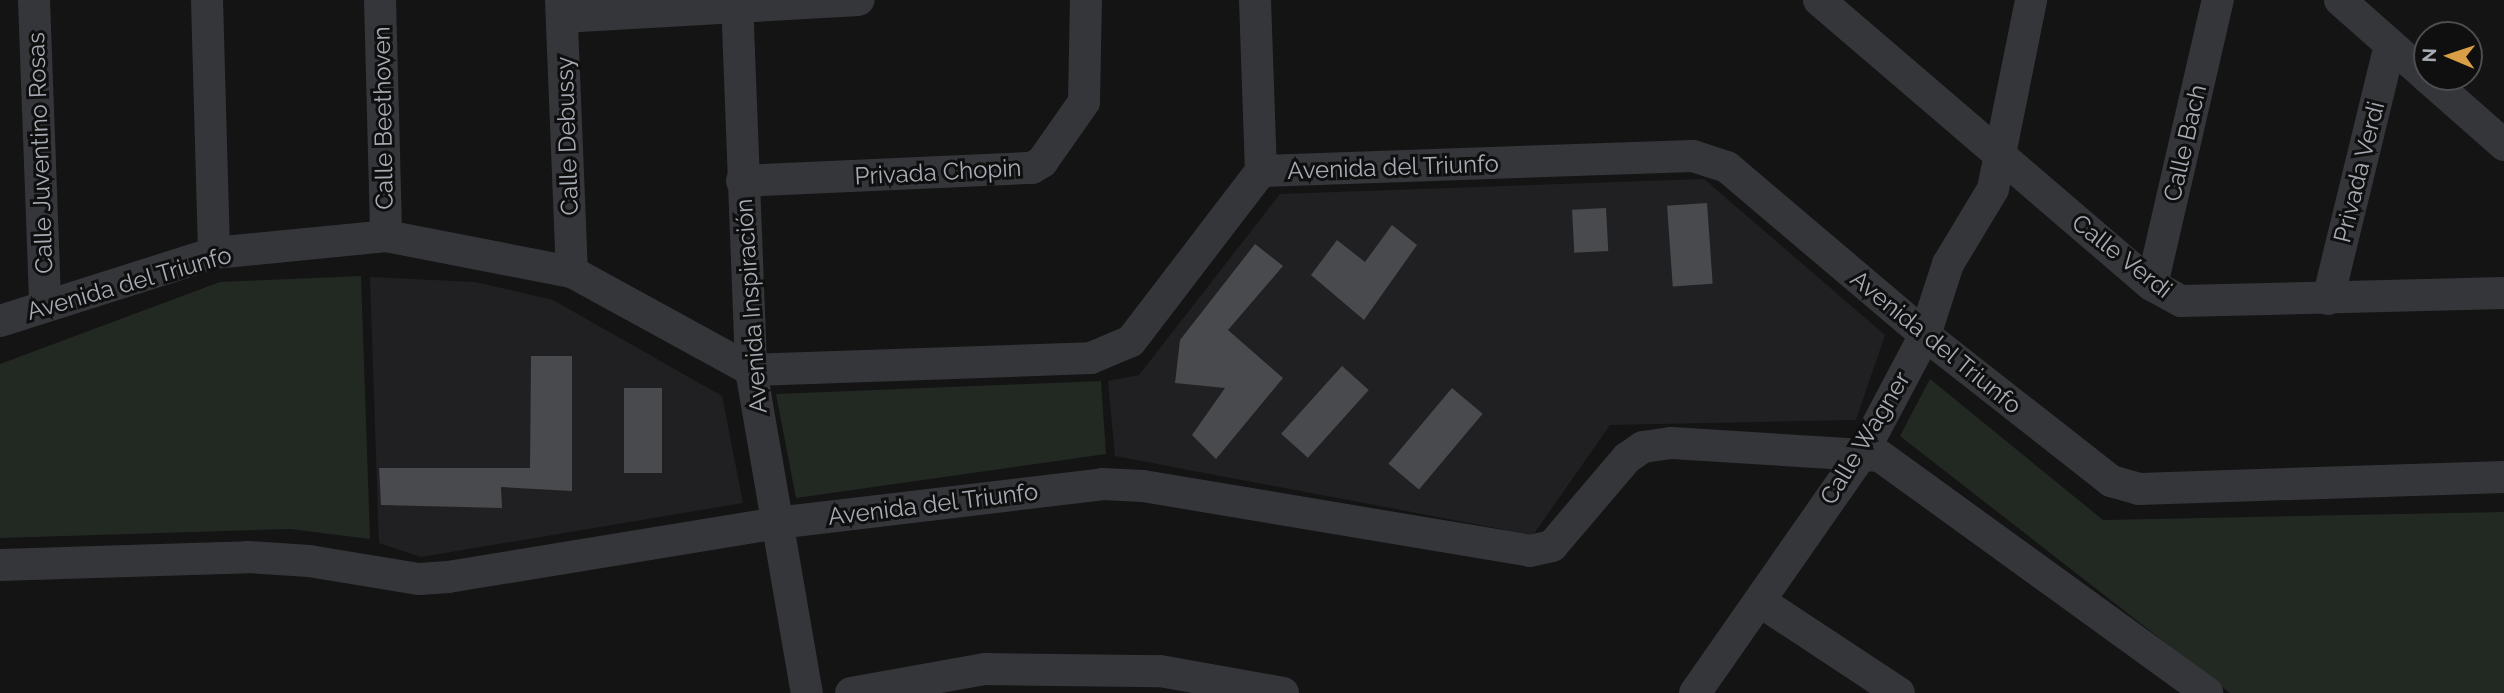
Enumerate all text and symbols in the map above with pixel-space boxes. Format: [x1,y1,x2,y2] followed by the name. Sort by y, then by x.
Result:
[2413,21,2483,91] north arrow
[367,26,399,210] street label: Calle Beethoven
[21,31,59,275] street label: Calle Juventino Rosas
[2418,48,2440,63] text: N
[550,56,584,216] street label: Calle Debussy
[2158,82,2212,204] street label: Calle Bach
[2327,98,2391,246] street label: Privada Verdi
[1286,149,1500,185] street label: Avenida del Triunfo
[854,153,1022,191] street label: Privada Chopin
[729,198,773,414] street label: Avenida Inspiración
[2066,208,2178,304] street label: Calle Verdi
[23,240,235,326] street label: Avenida del Triunfo
[1844,264,2028,420] street label: Avenida del Triunfo
[1814,366,1916,510] street label: Calle Wagner
[826,477,1040,531] street label: Avenida del Triunfo

